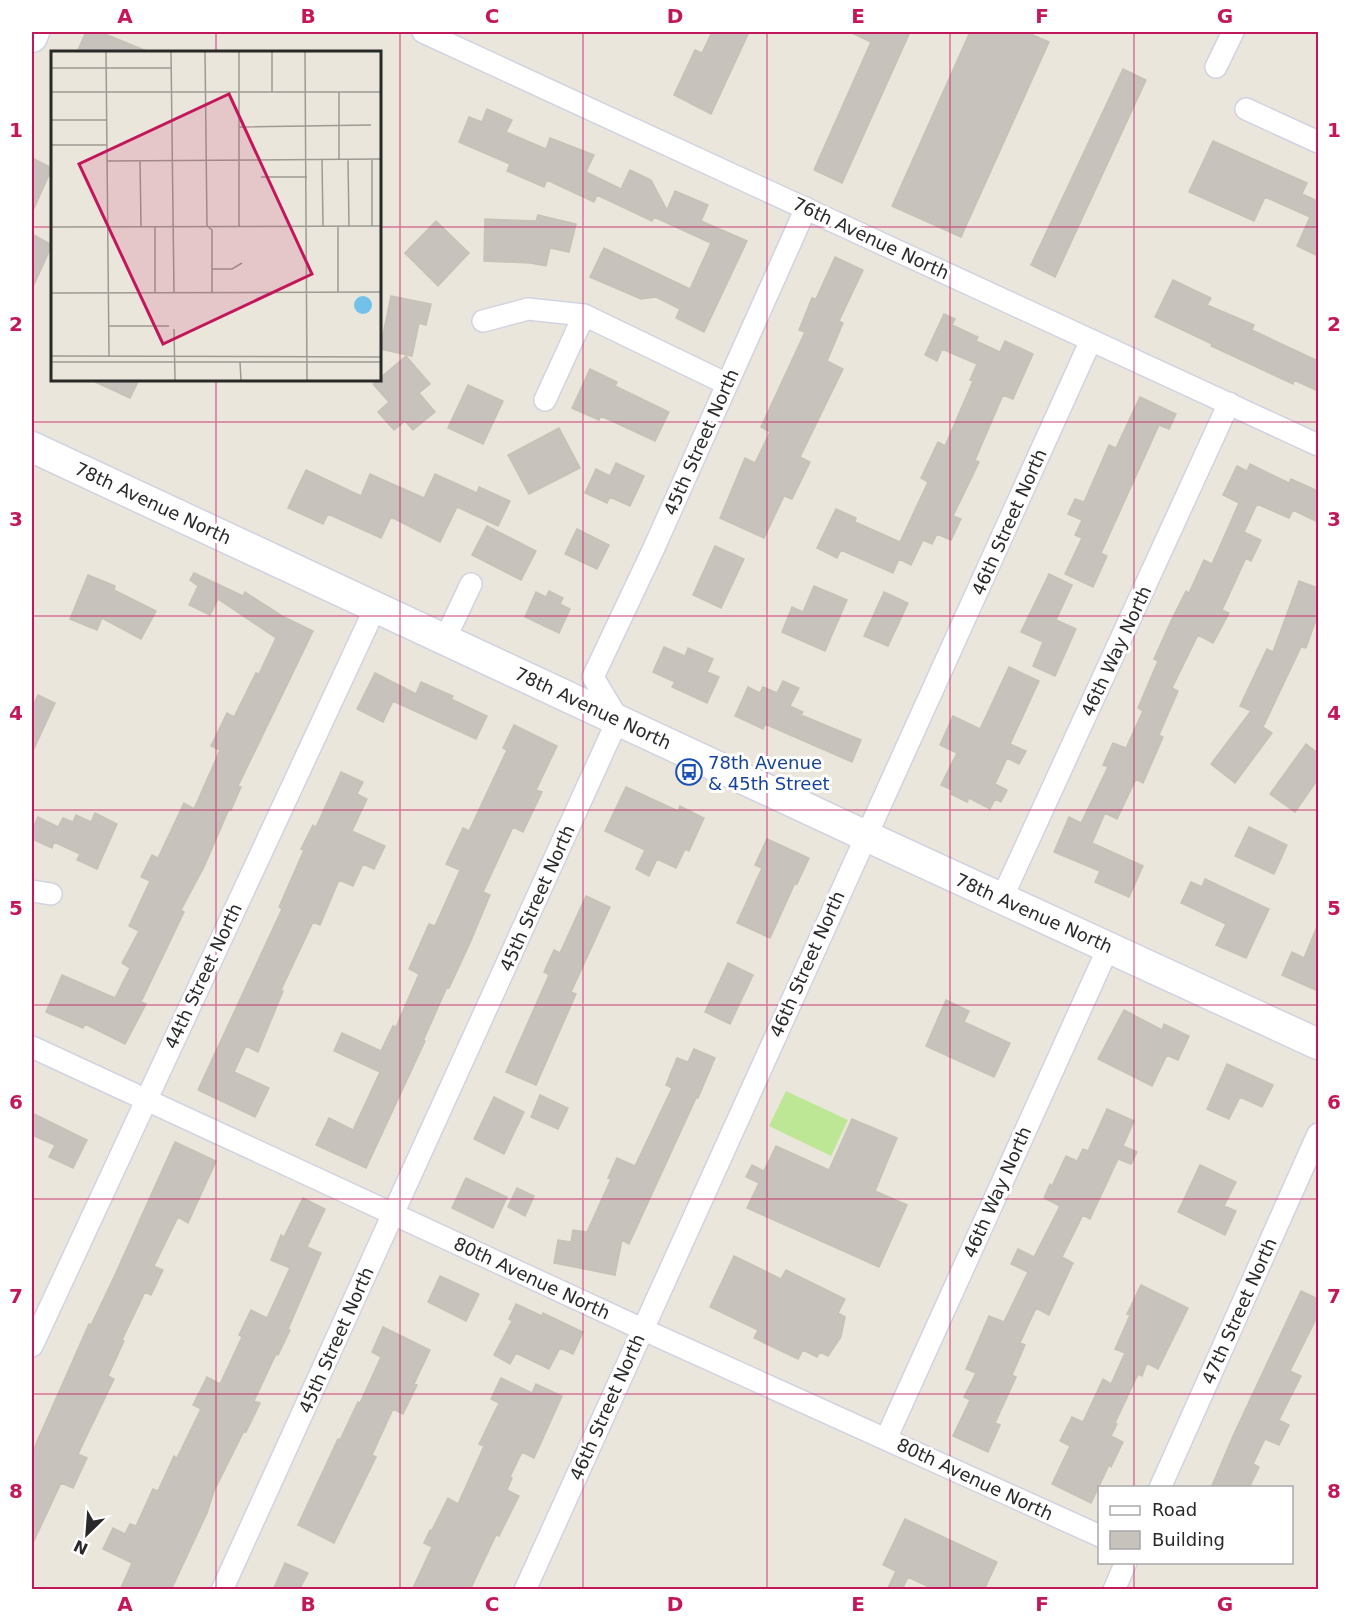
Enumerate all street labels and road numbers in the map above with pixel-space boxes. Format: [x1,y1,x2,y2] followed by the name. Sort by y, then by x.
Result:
[790,193,952,283] street label: 76th Avenue North
[659,366,743,518] street label: 45th Street North
[967,446,1051,598] street label: 46th Street North
[72,458,234,548] street label: 78th Avenue North
[1077,582,1155,720] street label: 46th Way North
[512,663,674,753] street label: 78th Avenue North
[495,822,579,974] street label: 45th Street North
[952,869,1116,957] street label: 78th Avenue North
[765,888,849,1040] street label: 46th Street North
[160,900,246,1052] street label: 44th Street North
[959,1123,1035,1261] street label: 46th Way North
[451,1233,613,1323] street label: 80th Avenue North
[1197,1235,1281,1387] street label: 47th Street North
[294,1264,378,1416] street label: 45th Street North
[565,1331,649,1483] street label: 46th Street North
[894,1434,1056,1524] street label: 80th Avenue North

